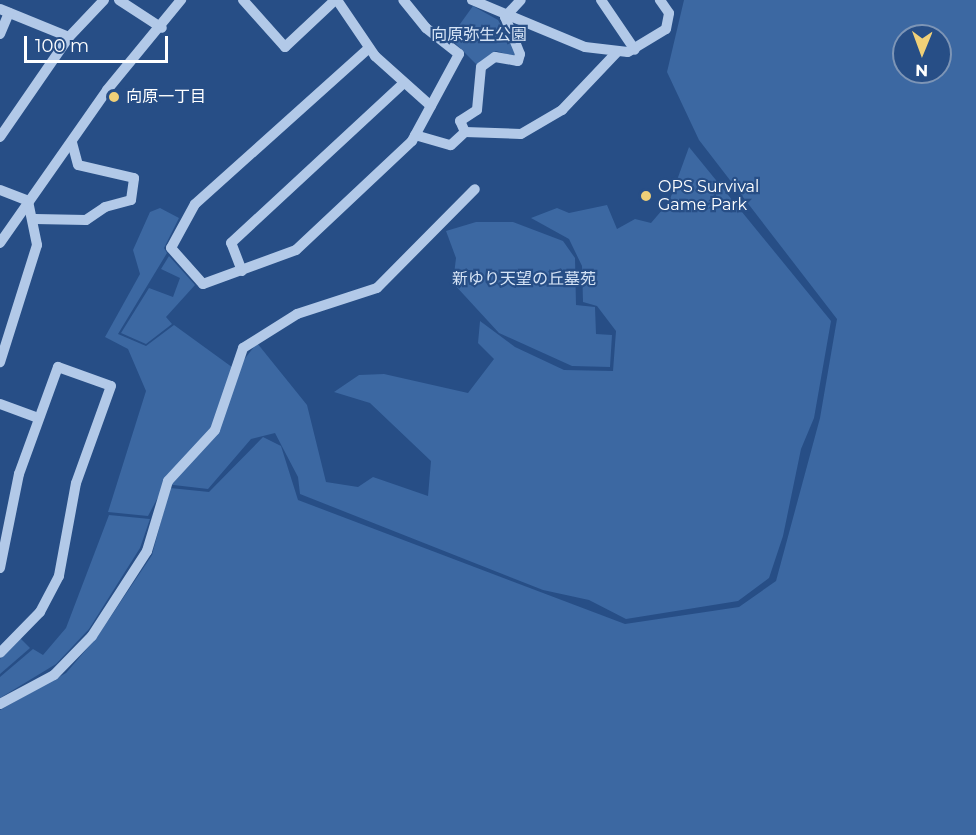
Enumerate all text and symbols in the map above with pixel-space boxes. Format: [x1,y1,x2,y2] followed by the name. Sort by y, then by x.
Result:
[27,24,171,62] scale bar
[892,24,952,84] north arrow
[431,25,527,45] park label: 向原弥生公園
[35,35,89,57] text: 100 m
[915,61,928,80] text: N
[126,87,206,107] place label: 向原一丁目
[107,90,121,104] marker: 向原一丁目
[658,177,759,215] place label: OPS Survival Game Park
[639,189,653,203] marker: OPS Survival Game Park
[452,269,596,289] park label: 新ゆり天望の丘墓苑

